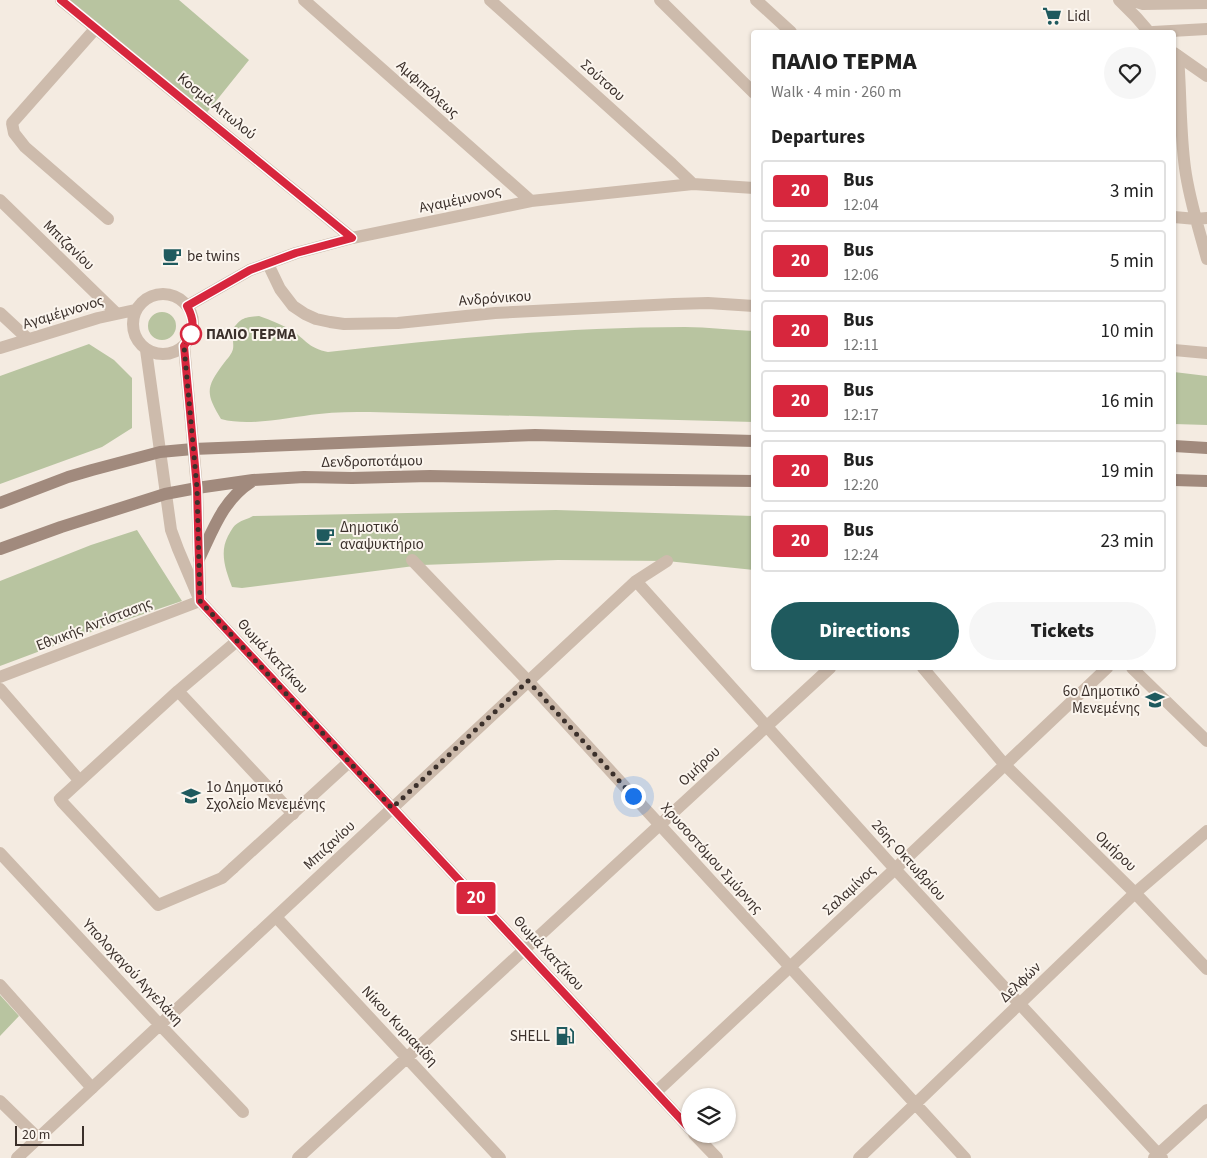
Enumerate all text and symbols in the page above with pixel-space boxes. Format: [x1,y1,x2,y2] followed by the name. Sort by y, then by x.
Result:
[1041,5,1063,27] supermarket icon: Lidl
[1067,6,1090,27] place label: Lidl
[771,44,917,79] text: ΠΑΛΙΟ ΤΕΡΜΑ
[1104,47,1156,99] button: heart
[576,55,630,106] street label: Σούτσου
[392,56,464,124] street label: Αμφιπόλεως
[173,68,261,145] street label: Κοσμά Αιτωλού
[771,81,902,103] text: Walk · 4 min · 260 m
[771,124,865,151] text: Departures
[843,167,874,194] text: Bus
[791,178,810,203] text: 20
[1110,178,1154,205] text: 3 min
[417,180,504,218] street label: Αγαμέμνονος
[843,194,879,216] text: 12:04
[38,215,99,275] street label: Μπιζανίου
[843,237,874,264] text: Bus
[161,245,183,267] cafe icon: be twins
[187,246,240,267] place label: be twins
[791,248,810,273] text: 20
[1110,248,1154,275] text: 5 min
[843,264,879,286] text: 12:06
[458,285,532,312] street label: Ανδρόνικου
[20,290,107,335] street label: Αγαμέμνονος
[843,307,874,334] text: Bus
[791,318,810,343] text: 20
[1100,318,1154,345] text: 10 min
[180,323,202,345] marker: ΠΑΛΙΟ ΤΕΡΜΑ
[206,324,297,345] place label: ΠΑΛΙΟ ΤΕΡΜΑ
[843,334,879,356] text: 12:11
[843,377,874,404] text: Bus
[791,388,810,413] text: 20
[1100,388,1154,415] text: 16 min
[843,404,879,426] text: 12:17
[843,447,874,474] text: Bus
[321,450,423,473] street label: Δενδροποτάμου
[791,458,810,483] text: 20
[1100,458,1154,485] text: 19 min
[843,474,879,496] text: 12:20
[340,517,424,555] place label: Δημοτικό αναψυκτήριο
[843,517,874,544] text: Bus
[314,525,336,547] cafe icon: Δημοτικό αναψυκτήριο
[791,528,810,553] text: 20
[1100,528,1154,555] text: 23 min
[843,544,879,566] text: 12:24
[33,592,156,656] street label: Εθνικής Αντίστασης
[771,602,959,660] button: Directions
[969,602,1156,660] button: Tickets
[232,614,313,699] street label: Θωμά Χατζίκου
[1063,681,1141,719] place label: 6ο Δημοτικό Μενεμένης
[1144,689,1166,711] school or university icon: 6ο Δημοτικό Μενεμένης
[674,741,725,791] street label: Ομήρου
[206,777,326,815] place label: 1ο Δημοτικό Σχολείο Μενεμένης
[621,784,646,809] your location
[180,785,202,807] school or university icon: 1ο Δημοτικό Σχολείο Μενεμένης
[656,798,768,919] street label: Χρυσοστόμου Σμύρνης
[866,815,951,906] street label: 26ης Οκτωβρίου
[299,816,360,875] street label: Μπιζανίου
[1090,826,1141,876] street label: Ομήρου
[818,860,881,920] street label: Σαλαμίνος
[454,882,498,914] line badge: 20
[466,885,486,910] text: 20
[508,911,589,996] street label: Θωμά Χατζίκου
[77,914,188,1030] street label: Υπολοχαγού Αγγελάκη
[995,957,1046,1007] street label: Δελφών
[357,981,443,1071] street label: Νίκου Κυριακίδη
[554,1025,576,1047] fuel station icon: SHELL
[510,1026,550,1047] place label: SHELL
[681,1088,736,1143] map controls
[681,1088,736,1143] button: layers
[15,1123,84,1146] scale bar
[22,1125,50,1145] text: 20 m

